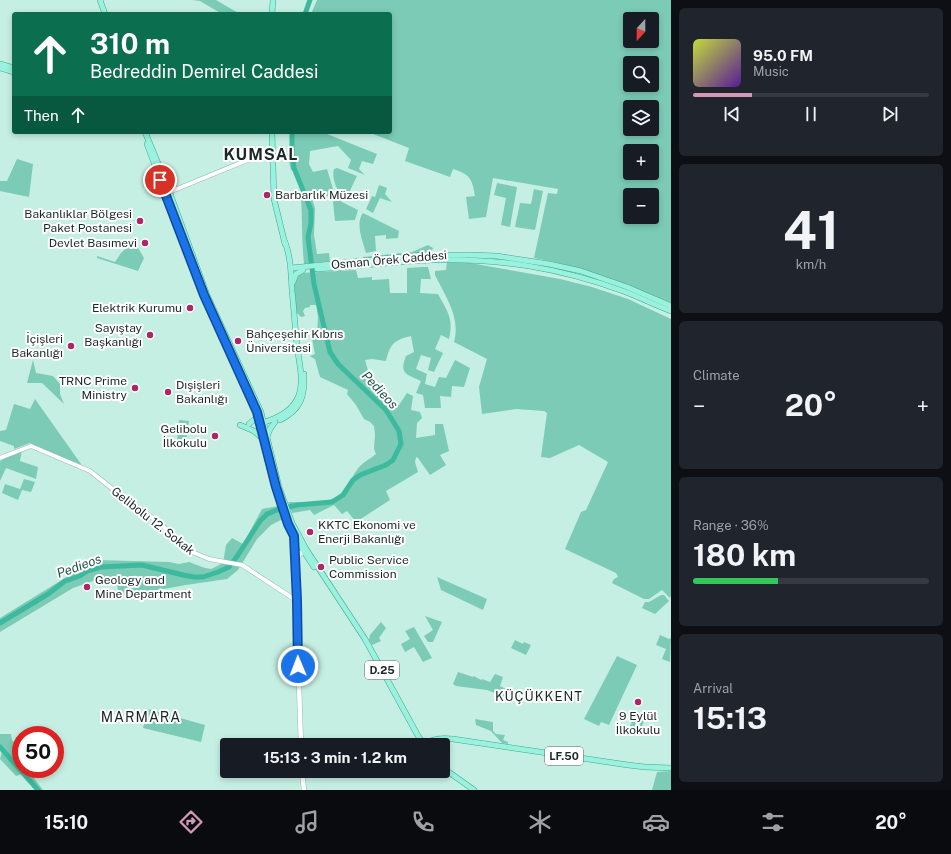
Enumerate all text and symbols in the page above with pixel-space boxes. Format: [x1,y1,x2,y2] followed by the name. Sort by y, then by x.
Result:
[623,12,659,48] north arrow
[623,12,659,224] map controls
[90,27,170,60] text: 310 m
[24,28,76,80] icon: ahead
[753,47,813,64] text: 95.0 FM
[623,56,659,92] button: search
[90,61,318,82] text: Bedreddin Demirel Caddesi
[753,64,789,79] text: Music
[623,100,659,136] button: layers
[721,103,743,125] icon: previous
[800,103,822,125] icon: pause
[879,103,901,125] icon: next
[67,104,89,126] icon: ahead
[24,107,59,124] text: Then
[623,144,659,180] button: +
[223,145,299,164] district label: KUMSAL
[143,163,177,197] pin
[149,169,171,191] icon: arrive
[275,188,368,202] place label: Barbarlık Müzesi
[623,188,659,224] button: −
[262,190,272,200] marker: Barbarlık Müzesi
[783,200,839,261] text: 41
[24,207,132,235] place label: Bakanlıklar Bölgesi Paket Postanesi
[135,216,145,226] marker: Bakanlıklar Bölgesi Paket Postanesi
[49,236,137,250] place label: Devlet Basımevi
[140,238,150,248] marker: Devlet Basımevi
[330,248,448,272] street label: Osman Örek Caddesi
[796,257,826,272] text: km/h
[92,301,182,315] place label: Elektrik Kurumu
[185,303,195,313] marker: Elektrik Kurumu
[84,321,143,349] place label: Sayıştay Başkanlığı
[246,327,343,355] place label: Bahçeşehir Kıbrıs Üniversitesi
[145,330,155,340] marker: Sayıştay Başkanlığı
[11,332,63,360] place label: İçişleri Bakanlığı
[233,336,243,346] marker: Bahçeşehir Kıbrıs Üniversitesi
[66,341,76,351] marker: İçişleri Bakanlığı
[359,368,401,412] water label: Pedieos
[693,368,740,383] text: Climate
[59,374,128,402] place label: TRNC Prime Ministry
[176,378,228,406] place label: Dışişleri Bakanlığı
[130,383,140,393] marker: TRNC Prime Ministry
[163,387,173,397] marker: Dışişleri Bakanlığı
[785,387,837,423] text: 20°
[693,393,705,419] text: −
[917,393,929,419] text: +
[160,422,207,450] place label: Gelibolu İlkokulu
[210,431,220,441] marker: Gelibolu İlkokulu
[109,484,198,558] street label: Gelibolu 12. Sokak
[318,518,416,546] place label: KKTC Ekonomi ve Enerji Bakanlığı
[693,518,769,533] text: Range · 36%
[305,527,315,537] marker: KKTC Ekonomi ve Enerji Bakanlığı
[693,537,796,573] text: 180 km
[55,551,103,581] water label: Pedieos
[329,553,409,581] place label: Public Service Commission
[316,562,326,572] marker: Public Service Commission
[95,573,192,601] place label: Geology and Mine Department
[82,582,92,592] marker: Geology and Mine Department
[277,645,319,687] position arrow
[365,661,399,679] road number: D.25
[693,681,733,696] text: Arrival
[495,689,583,704] district label: KÜÇÜKKENT
[633,697,643,707] marker: 9 Eylül İlkokulu
[693,700,767,736] text: 15:13
[101,709,181,725] district label: MARMARA
[616,709,660,737] place label: 9 Eylül İlkokulu
[12,726,64,778] speed limit sign: 50
[545,747,583,765] road number: LF.50
[263,749,407,766] text: 15:13 · 3 min · 1.2 km
[177,808,205,836] icon: directions
[293,808,321,836] icon: music
[409,808,437,836] icon: phone
[526,808,554,836] icon: climate
[642,808,670,836] icon: car
[759,808,787,836] icon: filters
[44,812,88,833] text: 15:10
[875,812,907,833] text: 20°

